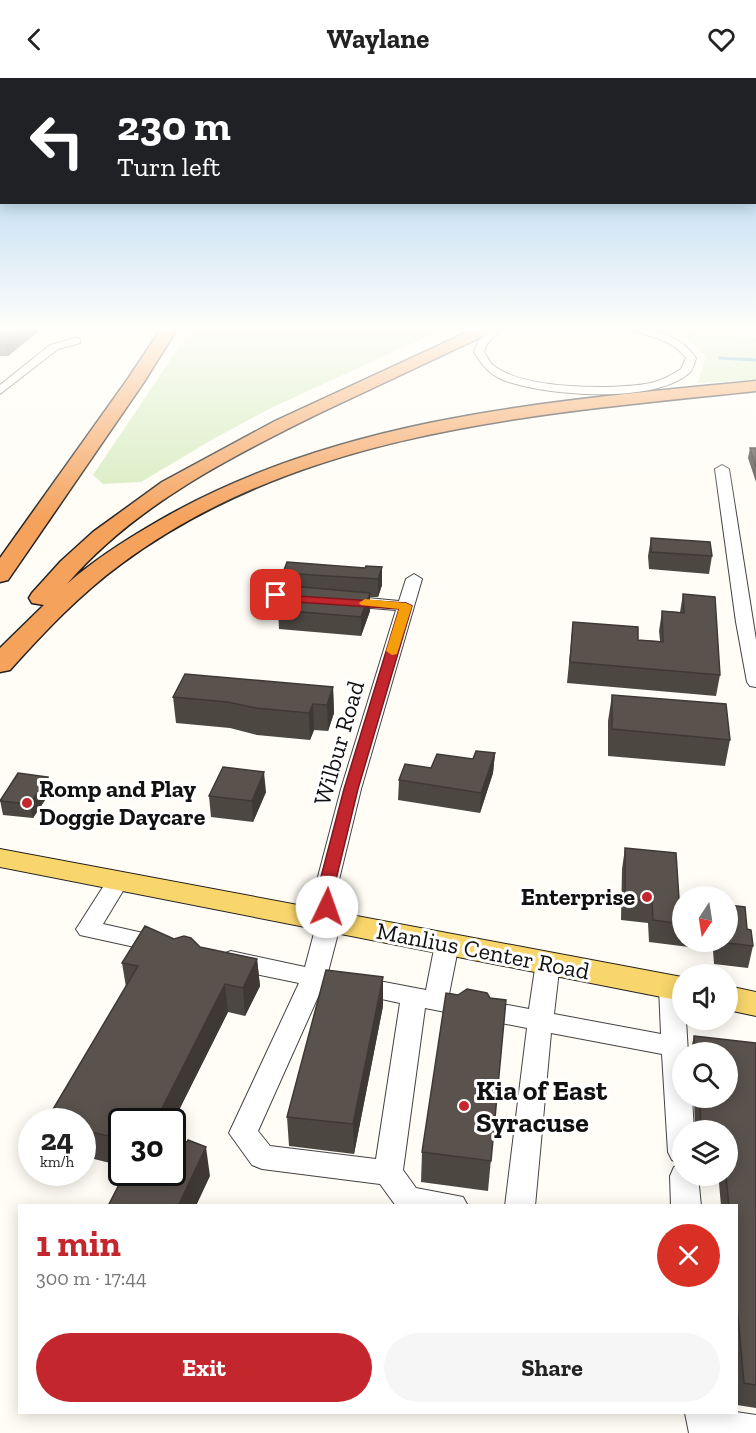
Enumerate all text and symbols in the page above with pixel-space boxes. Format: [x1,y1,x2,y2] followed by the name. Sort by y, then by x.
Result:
[18,23,51,56] icon: back
[327,23,429,55] text: Waylane
[705,23,738,56] icon: heart
[117,100,231,151] text: 230 m
[18,102,96,180] icon: left
[117,151,220,183] text: Turn left
[250,569,301,620] pin
[259,578,292,611] icon: arrive
[307,677,370,808] street label: Wilbur Road
[39,774,206,831] place label: Romp and Play Doggie Daycare
[20,796,34,810] marker: Romp and Play Doggie Daycare
[295,875,359,939] position arrow
[521,882,635,911] place label: Enterprise
[672,886,738,952] north arrow
[672,886,738,1186] map controls
[640,890,654,904] marker: Enterprise
[374,916,592,985] street label: Manlius Center Road
[672,964,738,1030] button: sound
[672,1042,738,1108] button: search
[476,1074,608,1139] place label: Kia of East Syracuse
[457,1099,471,1113] marker: Kia of East Syracuse
[108,1108,186,1186] speed limit sign: 30
[672,1120,738,1186] button: layers
[40,1122,74,1158] text: 24
[40,1153,74,1171] text: km/h
[36,1222,121,1265] text: 1 min
[657,1224,720,1287] button: close
[36,1266,147,1290] text: 300 m · 17:44
[36,1333,372,1402] button: Exit
[384,1333,720,1402] button: Share

